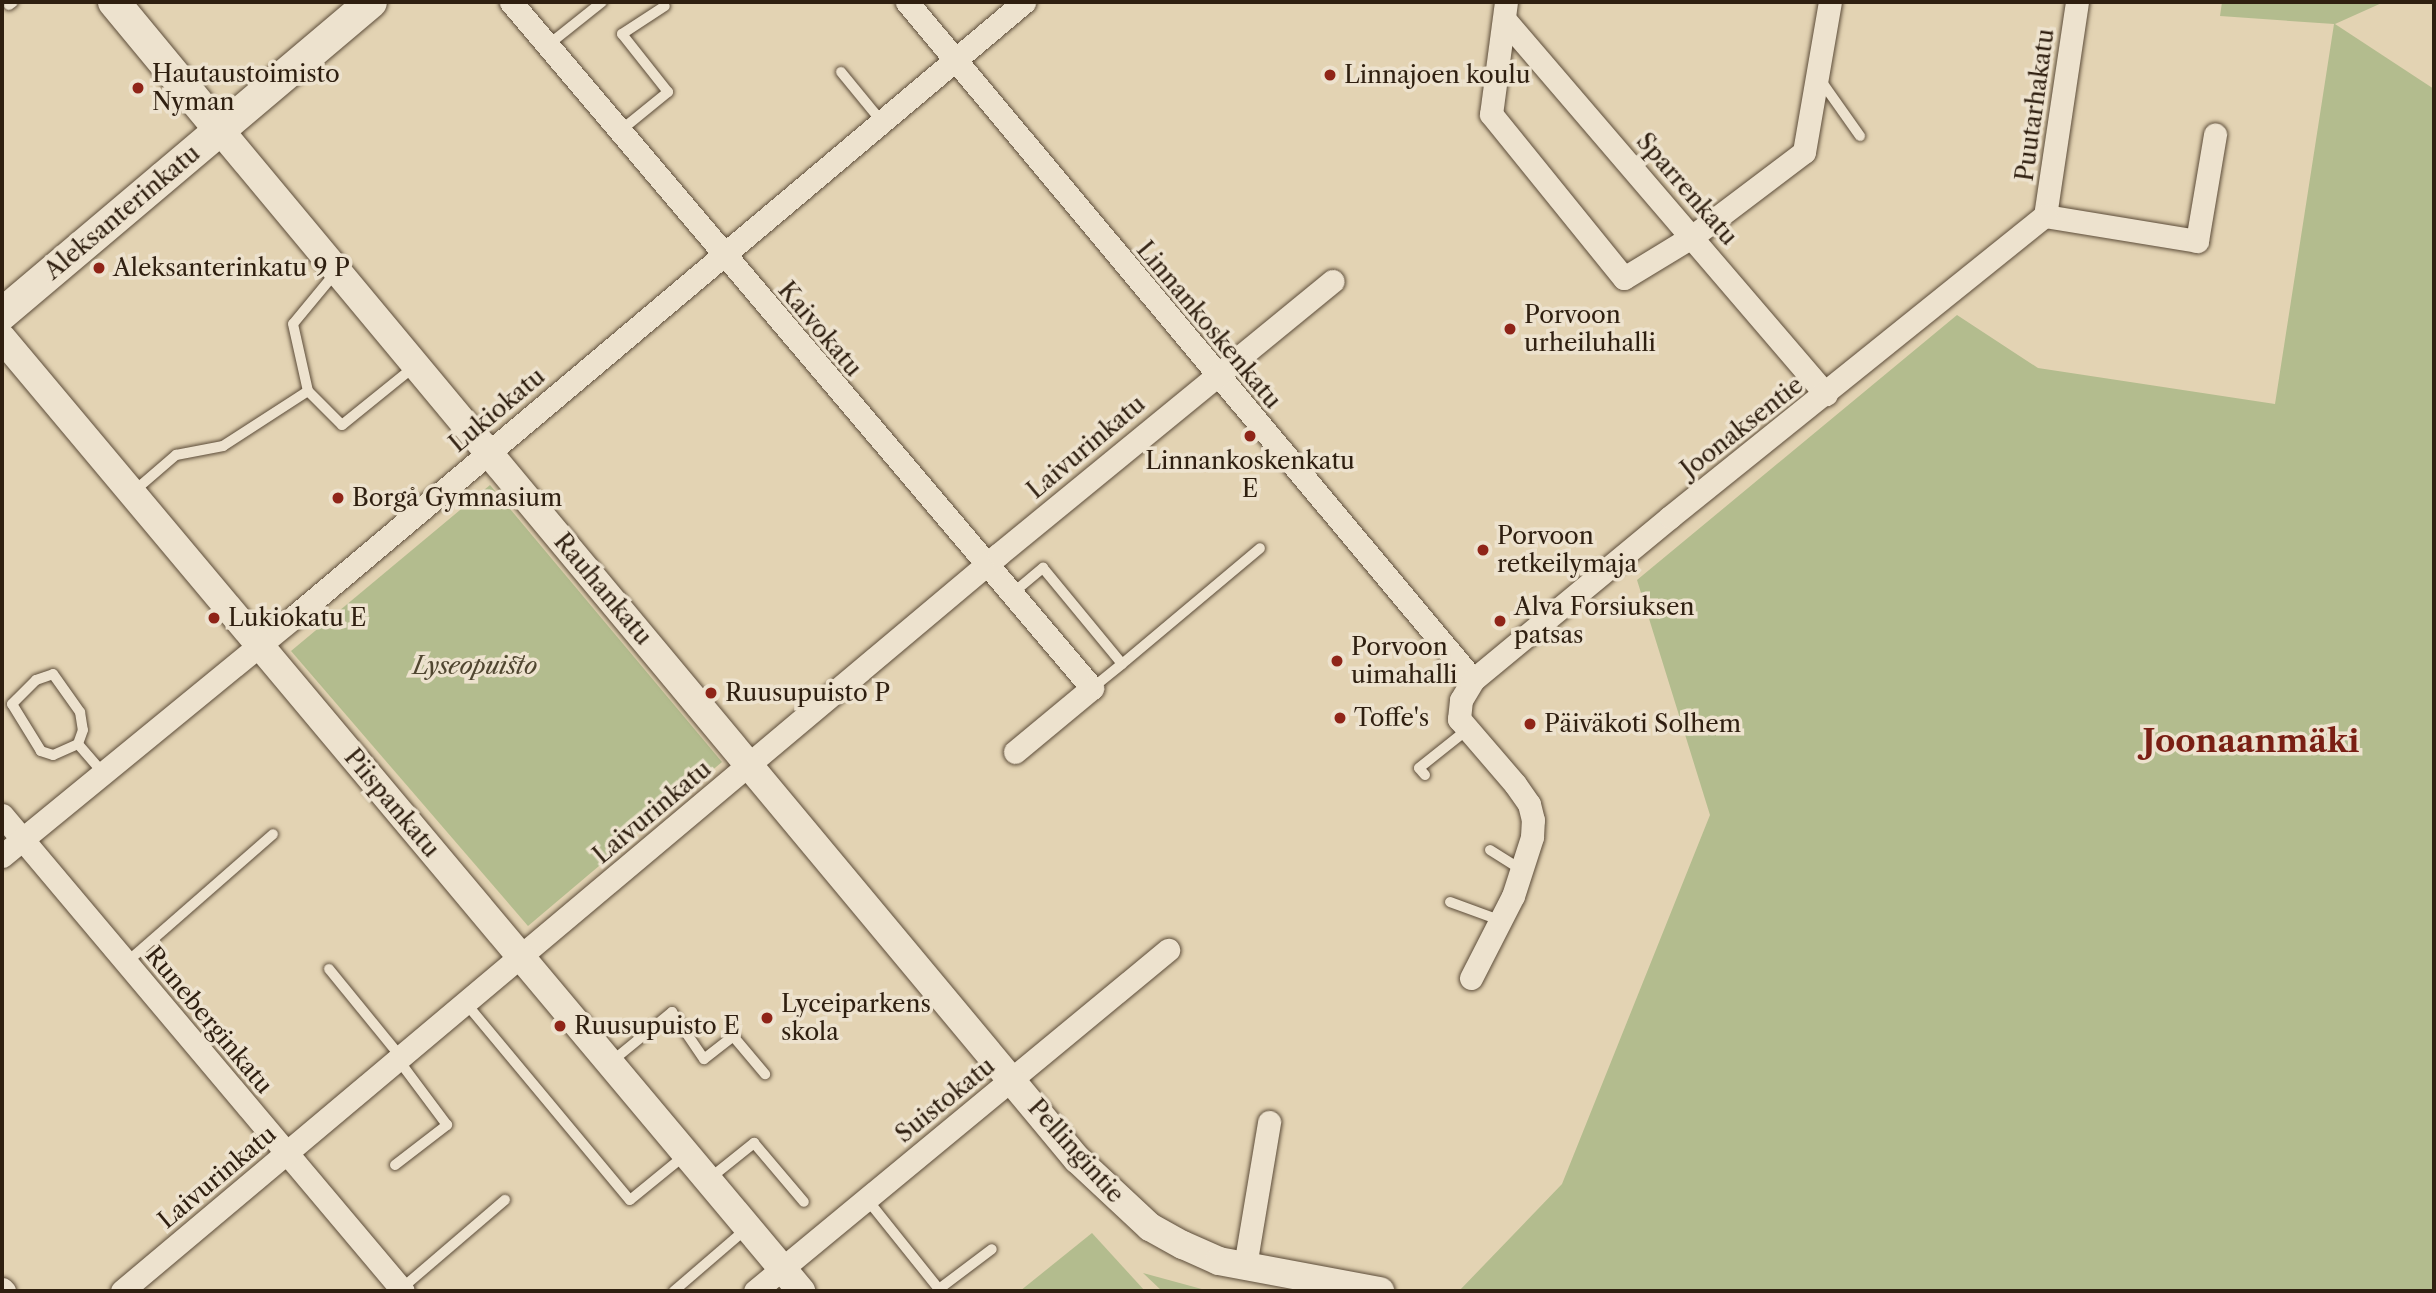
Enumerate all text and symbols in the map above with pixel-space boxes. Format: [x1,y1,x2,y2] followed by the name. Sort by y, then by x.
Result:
[2010,27,2060,183] street label: Puutarhakatu
[152,60,340,116] place label: Hautaustoimisto Nyman
[1344,61,1530,89] place label: Linnajoen koulu
[1322,67,1338,83] marker: Linnajoen koulu
[130,80,146,96] marker: Hautaustoimisto Nyman
[1630,127,1744,251] street label: Sparrenkatu
[38,139,206,285] street label: Aleksanterinkatu
[1131,235,1287,415] street label: Linnankoskenkatu
[113,254,350,282] place label: Aleksanterinkatu 9 P
[91,260,107,276] marker: Aleksanterinkatu 9 P
[772,276,868,382] street label: Kaivokatu
[1524,301,1656,357] place label: Porvoon urheiluhalli
[1502,321,1518,337] marker: Porvoon urheiluhalli
[443,362,551,458] street label: Lukiokatu
[1675,370,1809,484] street label: Joonaksentie
[1021,389,1151,505] street label: Laivurinkatu
[1242,428,1258,444] marker: Linnankoskenkatu E
[1145,447,1355,503] place label: Linnankoskenkatu E
[352,484,563,512] place label: Borgå Gymnasium
[330,490,346,506] marker: Borgå Gymnasium
[1497,522,1637,578] place label: Porvoon retkeilymaja
[548,527,658,651] street label: Rauhankatu
[1475,542,1491,558] marker: Porvoon retkeilymaja
[1514,593,1695,649] place label: Alva Forsiuksen patsas
[228,604,367,632] place label: Lukiokatu E
[206,610,222,626] marker: Lukiokatu E
[1492,613,1508,629] marker: Alva Forsiuksen patsas
[1351,633,1457,689] place label: Porvoon uimahalli
[413,652,537,680] park label: Lyseopuisto
[1329,653,1345,669] marker: Porvoon uimahalli
[725,679,890,707] place label: Ruusupuisto P
[703,685,719,701] marker: Ruusupuisto P
[1354,704,1429,732] place label: Toffe's
[1332,710,1348,726] marker: Toffe's
[1544,710,1741,738] place label: Päiväkoti Solhem
[1522,716,1538,732] marker: Päiväkoti Solhem
[2143,722,2359,760] district label: Joonaanmäki
[338,743,446,863] street label: Piispankatu
[587,754,717,870] street label: Laivurinkatu
[139,941,279,1099] street label: Runeberginkatu
[781,990,931,1046] place label: Lyceiparkens skola
[759,1010,775,1026] marker: Lyceiparkens skola
[574,1012,740,1040] place label: Ruusupuisto E
[552,1018,568,1034] marker: Ruusupuisto E
[890,1051,1000,1149] street label: Suistokatu
[1022,1093,1130,1209] street label: Pellingintie
[152,1119,282,1235] street label: Laivurinkatu

